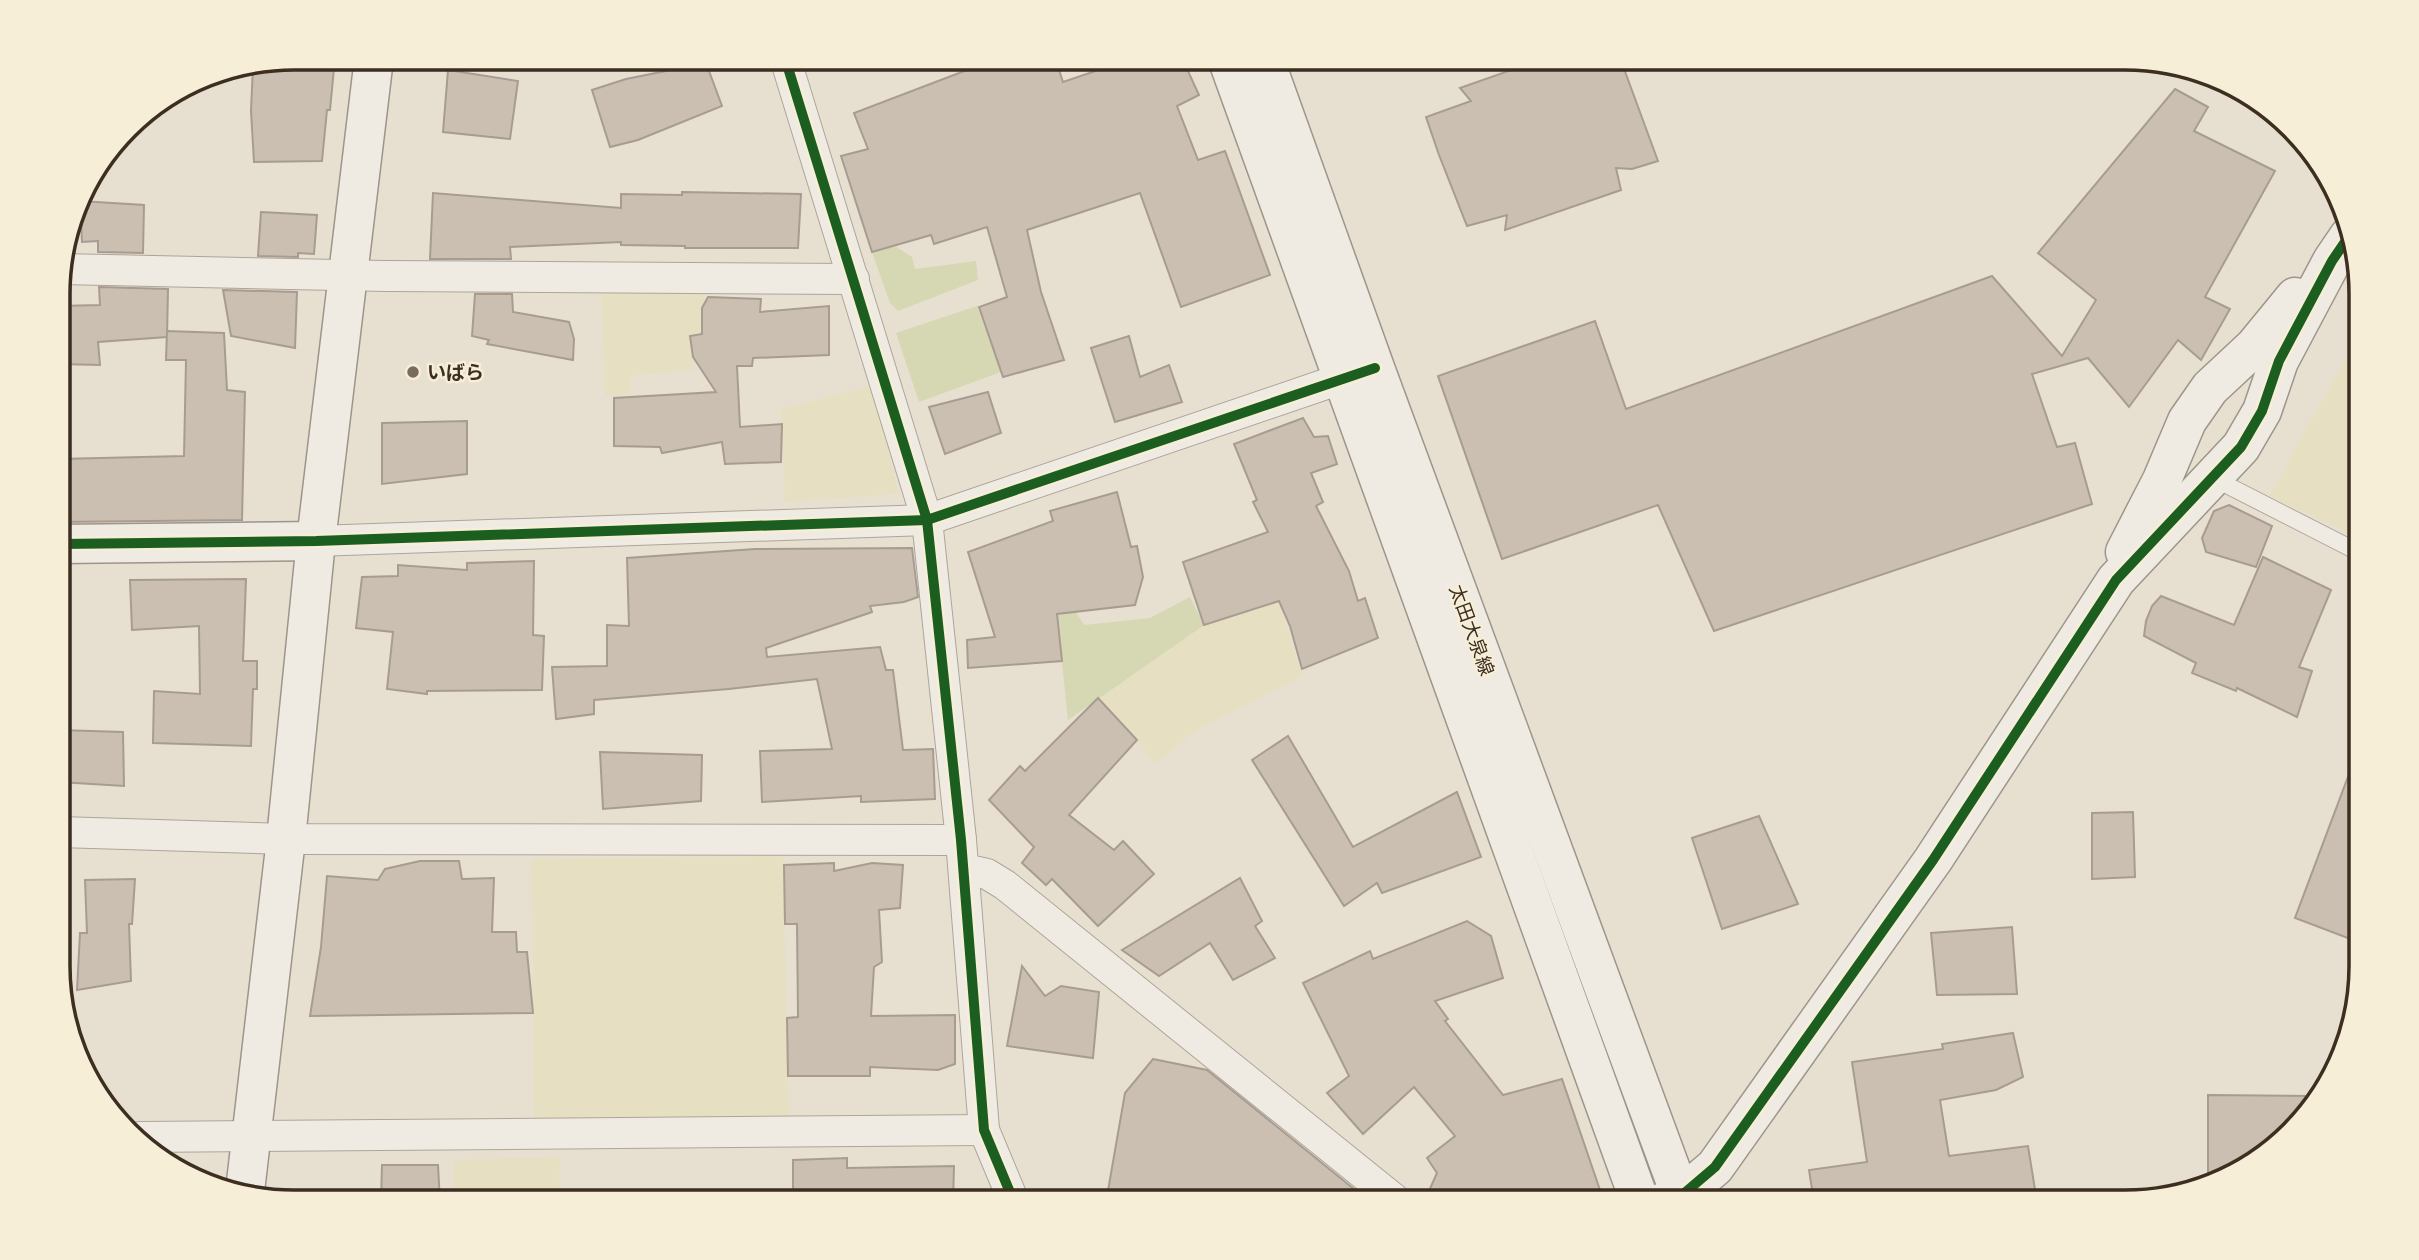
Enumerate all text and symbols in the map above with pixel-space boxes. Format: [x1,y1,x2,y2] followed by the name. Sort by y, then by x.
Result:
[427,362,484,383] place label: いばら
[405,364,421,380] marker: いばら
[1445,582,1498,678] street label: 太田大泉線

